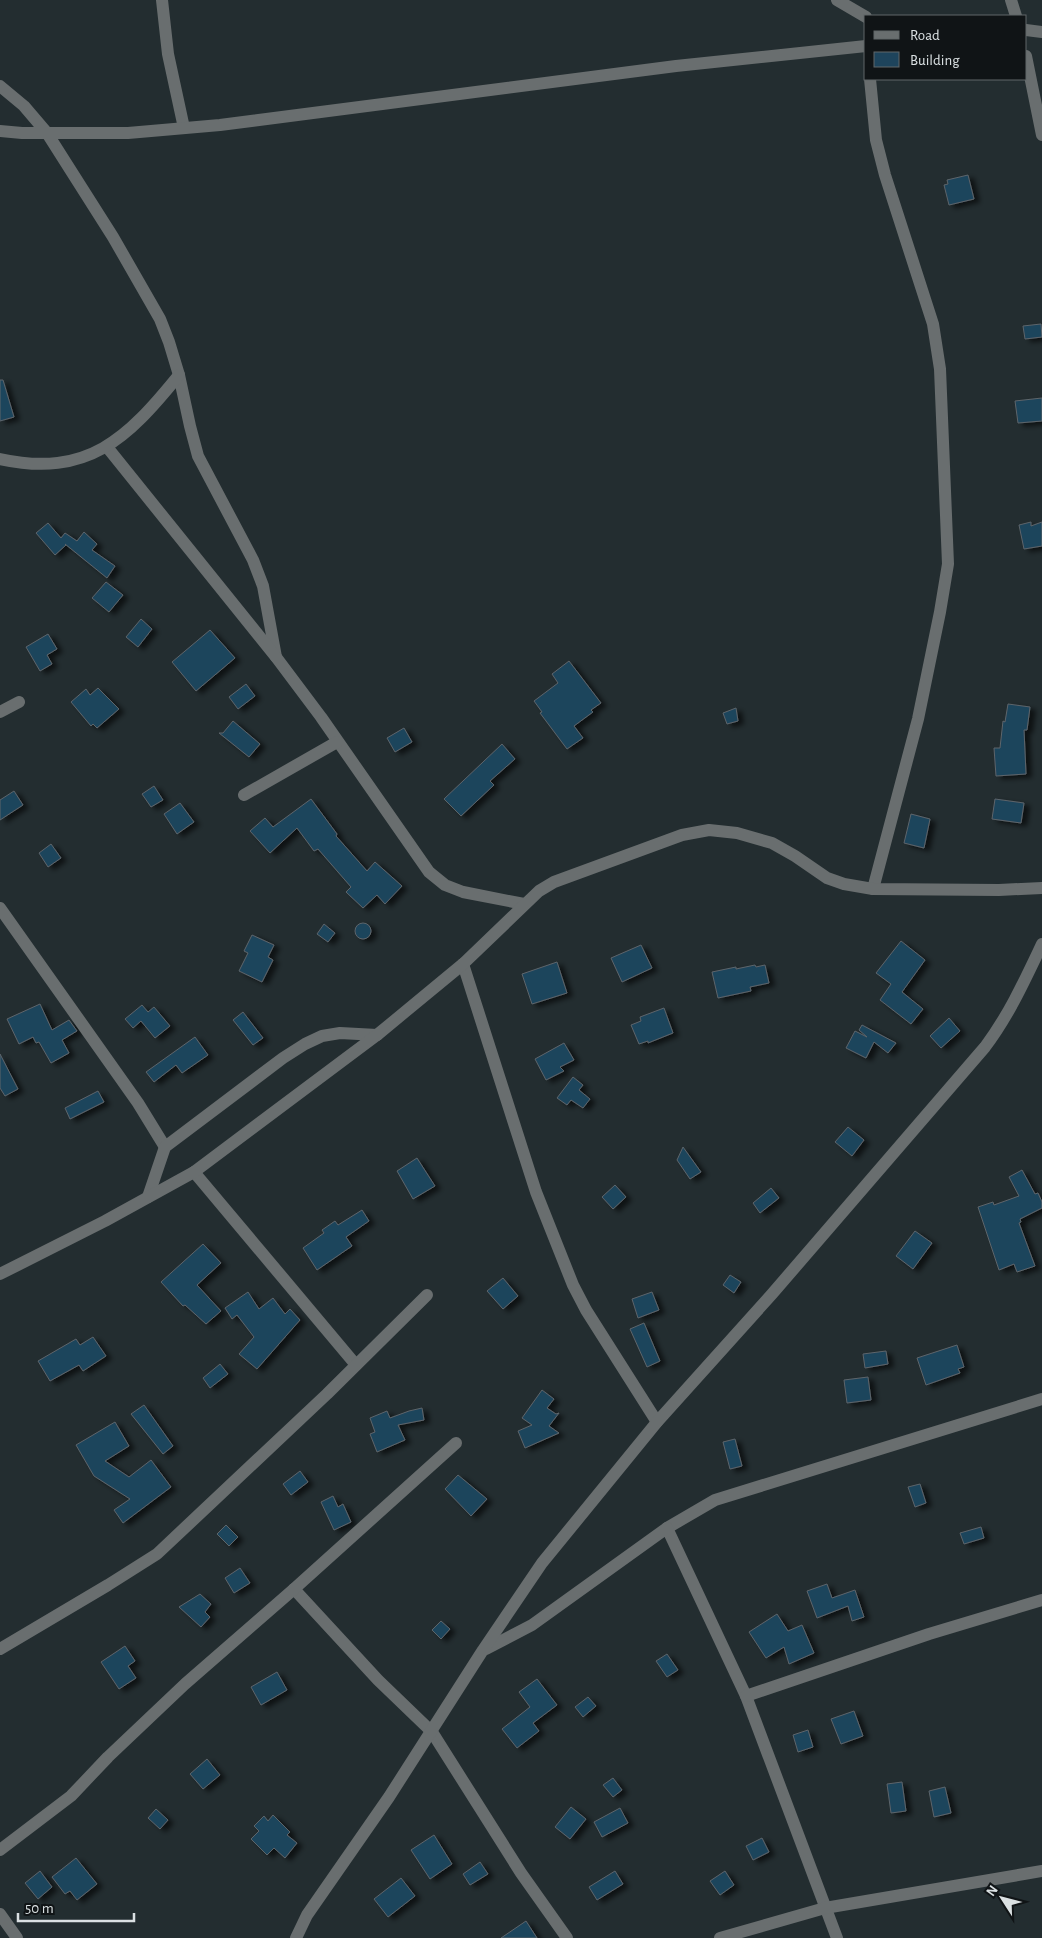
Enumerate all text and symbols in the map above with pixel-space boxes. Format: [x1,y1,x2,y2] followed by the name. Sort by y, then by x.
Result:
[864,15,1027,80] legend
[910,28,940,43] text: Road
[910,53,960,68] text: Building
[977,1873,1027,1923] north arrow
[984,1883,1001,1899] text: N
[18,1890,134,1922] scale bar
[25,1901,54,1916] text: 50 m

